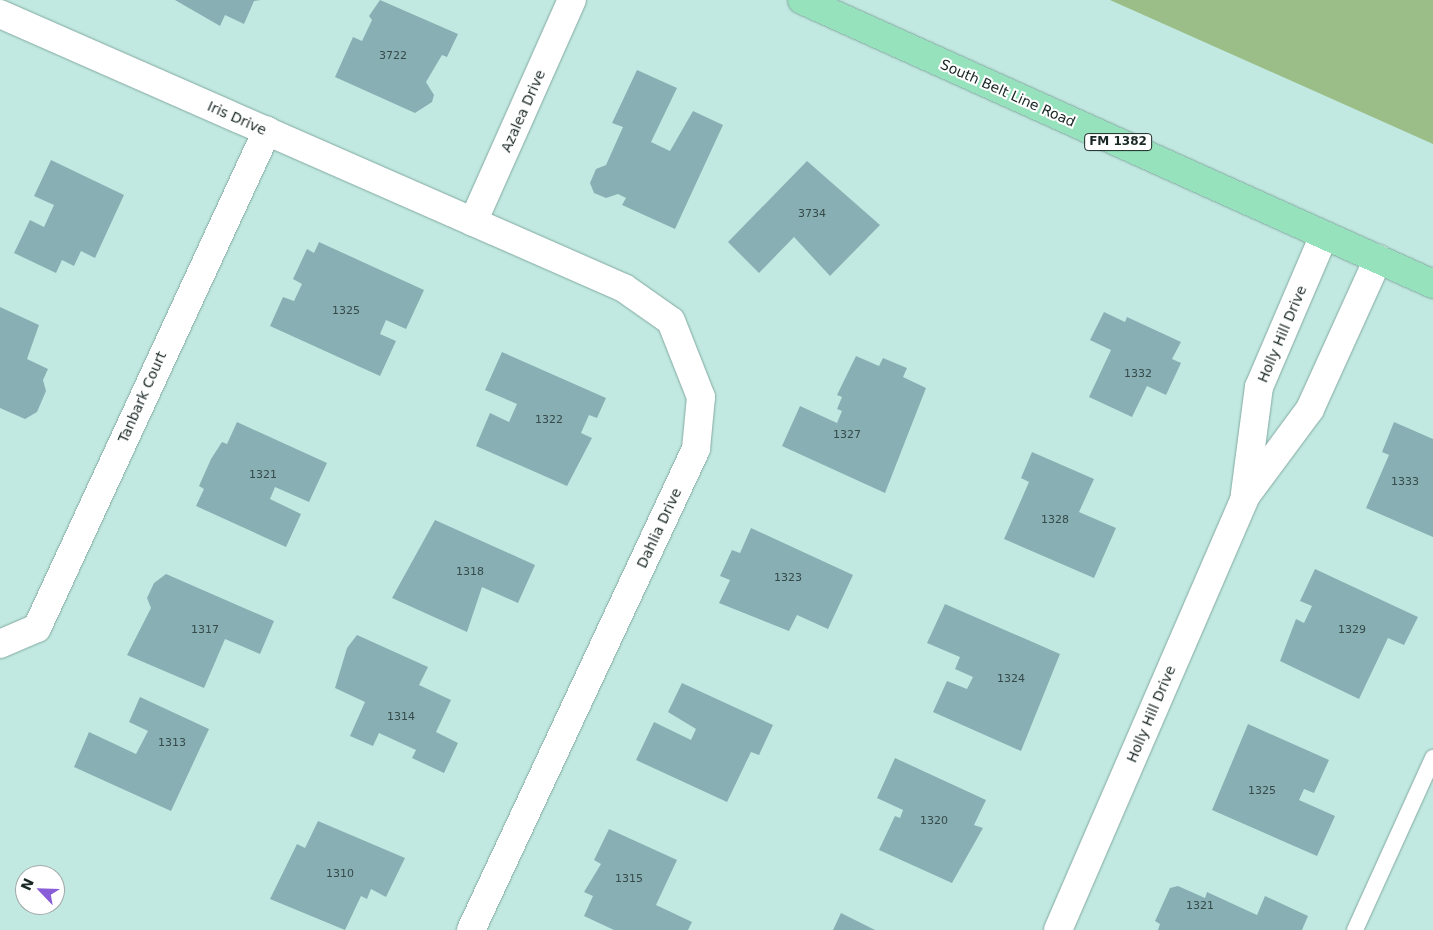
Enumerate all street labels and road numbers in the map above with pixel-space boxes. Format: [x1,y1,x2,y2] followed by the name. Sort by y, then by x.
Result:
[938,56,1078,130] street label: South Belt Line Road
[497,67,549,155] street label: Azalea Drive
[205,98,269,138] street label: Iris Drive
[1083,132,1153,152] road number: FM 1382
[1254,283,1310,385] street label: Holly Hill Drive
[114,349,170,445] street label: Tanbark Court
[633,485,685,571] street label: Dahlia Drive
[1123,663,1179,765] street label: Holly Hill Drive

